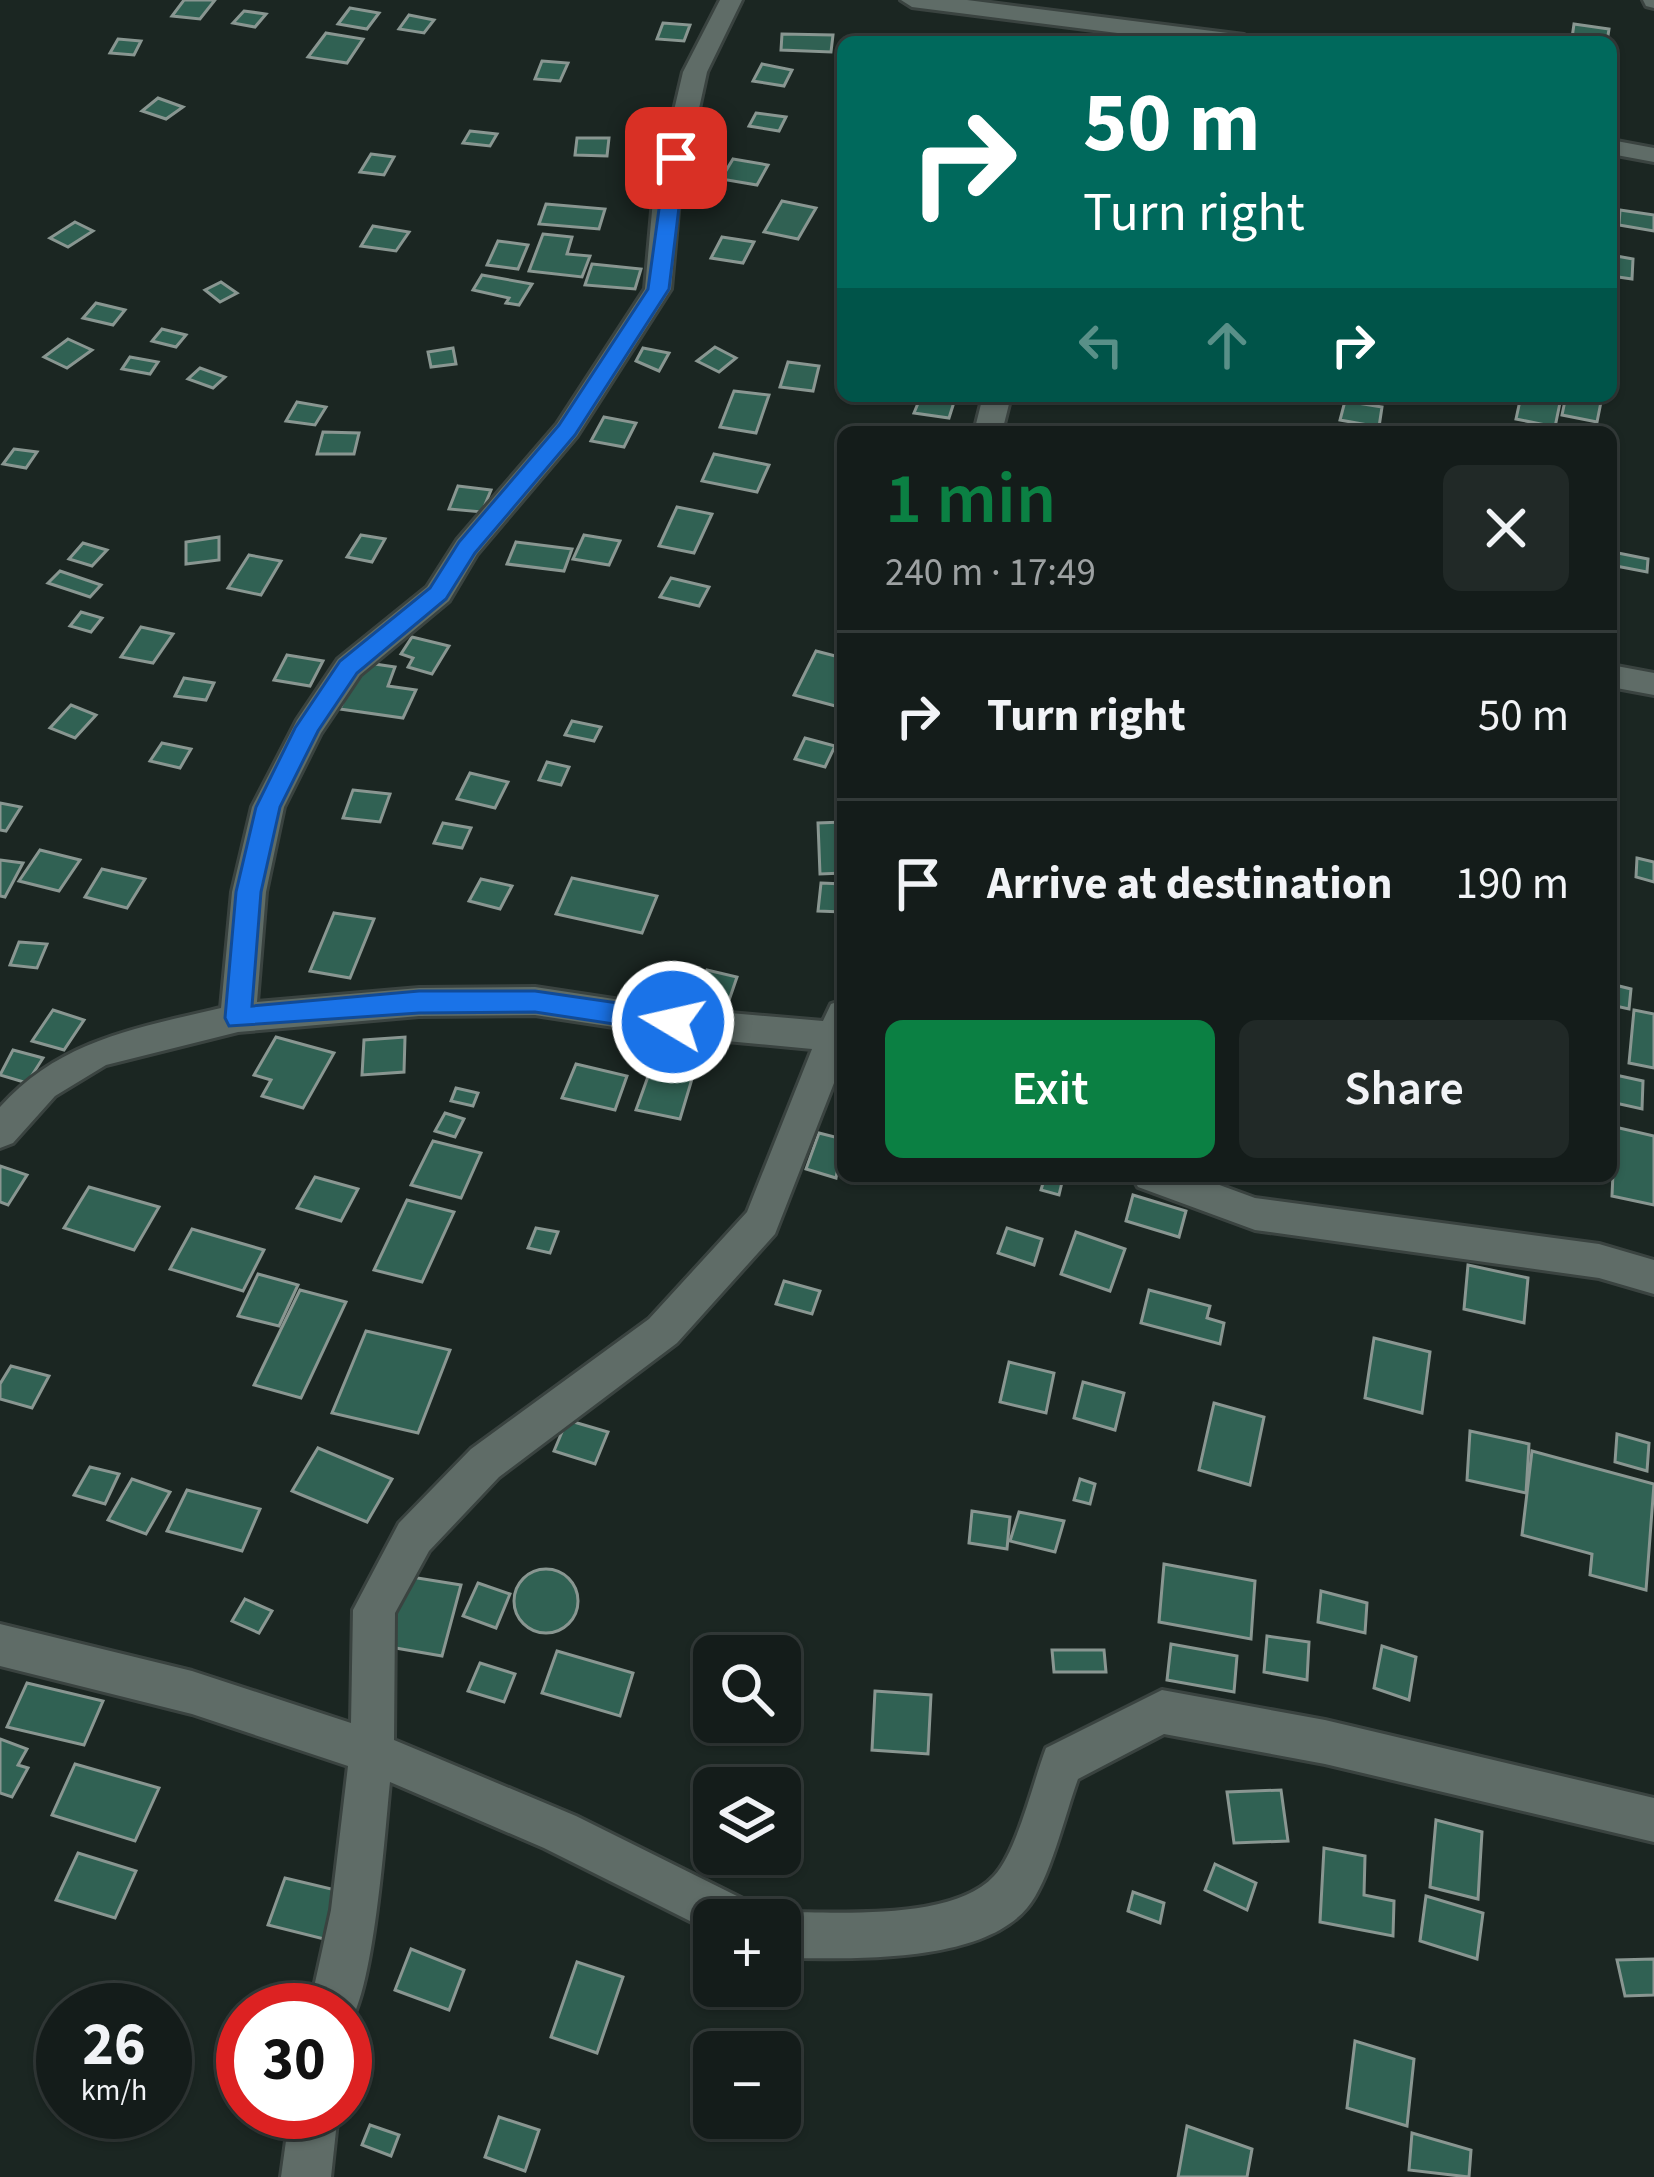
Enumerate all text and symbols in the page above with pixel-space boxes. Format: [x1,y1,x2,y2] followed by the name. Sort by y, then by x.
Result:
[1083,64,1261,184] text: 50 m
[885,84,1041,240] icon: right
[625,107,727,209] pin
[643,125,709,191] icon: arrive
[1083,175,1305,252] text: Turn right
[1068,312,1134,378] icon: left
[1194,312,1260,378] icon: ahead
[1320,312,1386,378] icon: right
[885,448,1056,551] text: 1 min
[1443,465,1569,591] button: close
[885,545,1096,601] text: 240 m · 17:49
[885,683,951,749] icon: right
[987,684,1186,748] text: Turn right
[1478,684,1569,748] text: 50 m
[885,851,951,917] icon: arrive
[987,852,1392,916] text: Arrive at destination
[1456,852,1569,916] text: 190 m
[610,959,736,1085] position arrow
[885,1020,1215,1158] button: Exit
[1239,1020,1569,1158] button: Share
[693,1635,801,2139] map controls
[693,1635,801,1743] button: search
[693,1767,801,1875] button: layers
[693,1899,801,2007] button: +
[216,1983,372,2139] speed limit sign: 30
[82,2003,146,2088] text: 26
[693,2031,801,2139] button: −
[81,2069,147,2112] text: km/h

